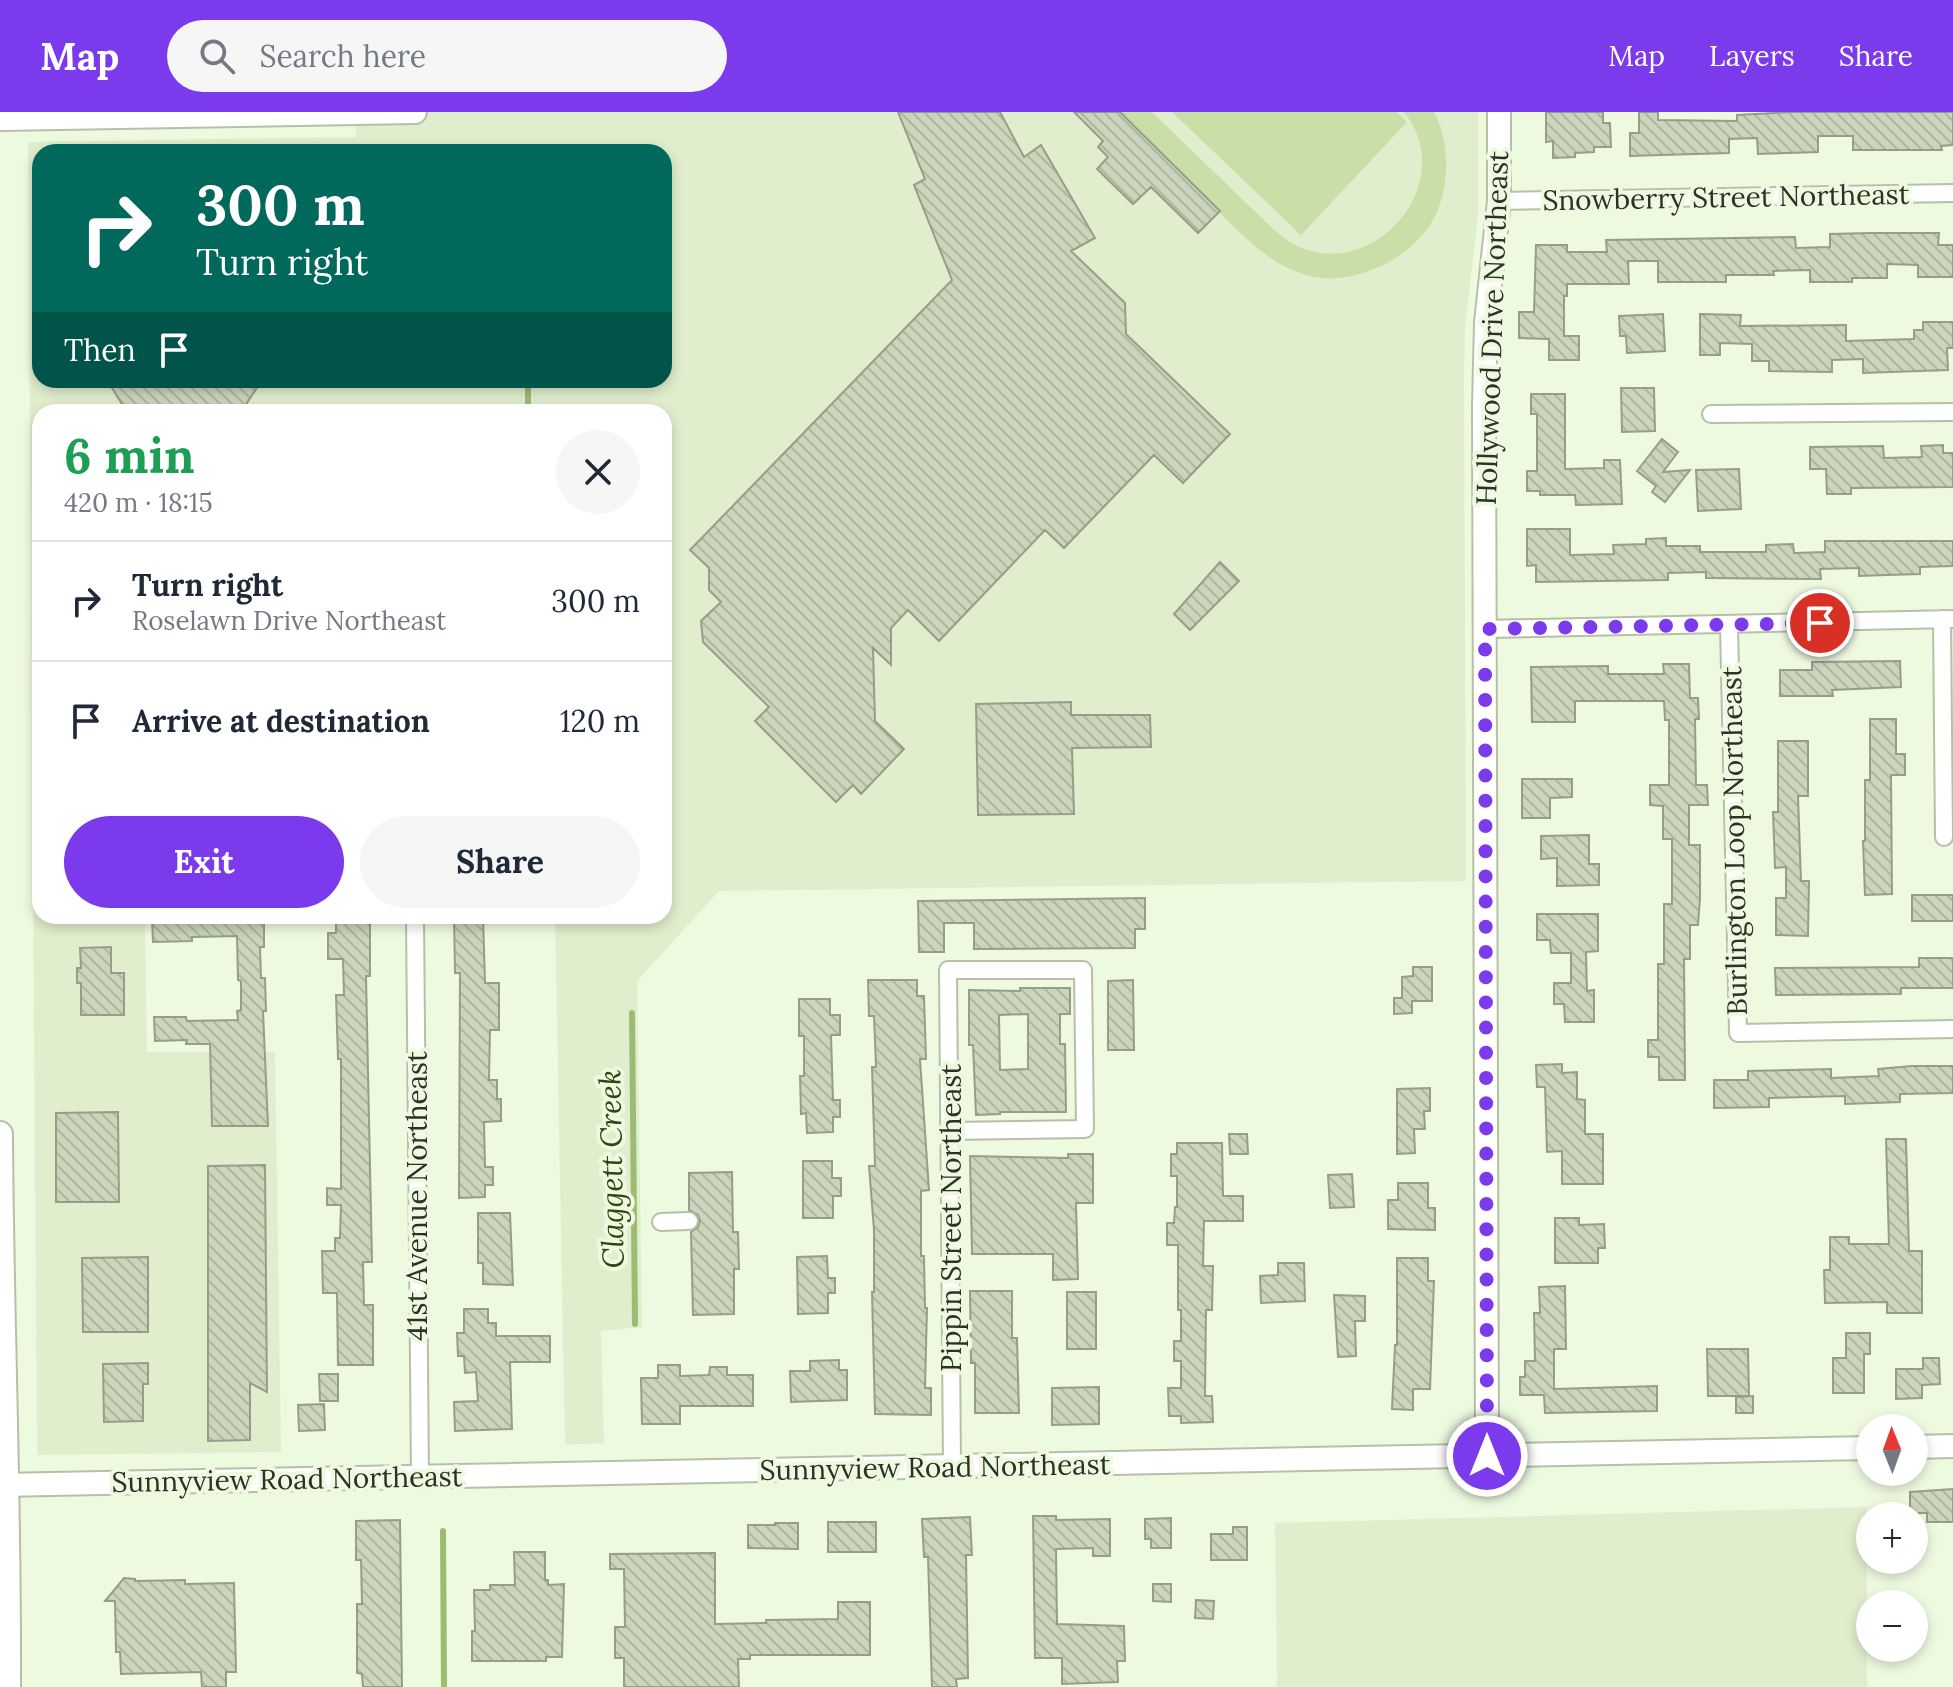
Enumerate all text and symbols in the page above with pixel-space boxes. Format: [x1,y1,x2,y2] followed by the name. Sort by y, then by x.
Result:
[167,20,727,92] search box
[40,32,119,80] text: Map
[195,34,239,78] icon: search
[259,37,426,75] text: Search here
[1608,38,1665,74] text: Map
[1709,38,1795,74] text: Layers
[1839,38,1913,74] text: Share
[1468,150,1516,506] street label: Hollywood Drive Northeast
[196,169,365,240] text: 300 m
[64,176,168,280] icon: right
[1542,176,1910,218] street label: Snowberry Street Northeast
[196,239,369,285] text: Turn right
[152,328,196,372] icon: arrive
[64,331,136,369] text: Then
[64,425,195,486] text: 6 min
[556,430,640,514] button: close
[64,486,213,519] text: 420 m · 18:15
[132,566,283,604] text: Turn right
[64,579,108,623] icon: right
[551,582,640,620] text: 300 m
[1786,589,1854,657] pin
[1798,601,1842,645] icon: arrive
[132,604,446,637] text: Roselawn Drive Northeast
[1713,666,1755,1016] street label: Burlington Loop Northeast
[64,699,108,743] icon: arrive
[132,702,430,740] text: Arrive at destination
[560,702,640,740] text: 120 m
[64,816,344,908] button: Exit
[360,816,640,908] button: Share
[399,1051,435,1341] street label: 41st Avenue Northeast
[933,1064,969,1372] street label: Pippin Street Northeast
[590,1069,632,1269] water label: Claggett Creek
[1445,1414,1529,1498] position arrow
[1856,1414,1928,1486] north arrow
[1856,1414,1928,1662] map controls
[759,1446,1111,1488] street label: Sunnyview Road Northeast
[111,1458,463,1500] street label: Sunnyview Road Northeast
[1856,1502,1928,1574] button: +
[1856,1590,1928,1662] button: −

